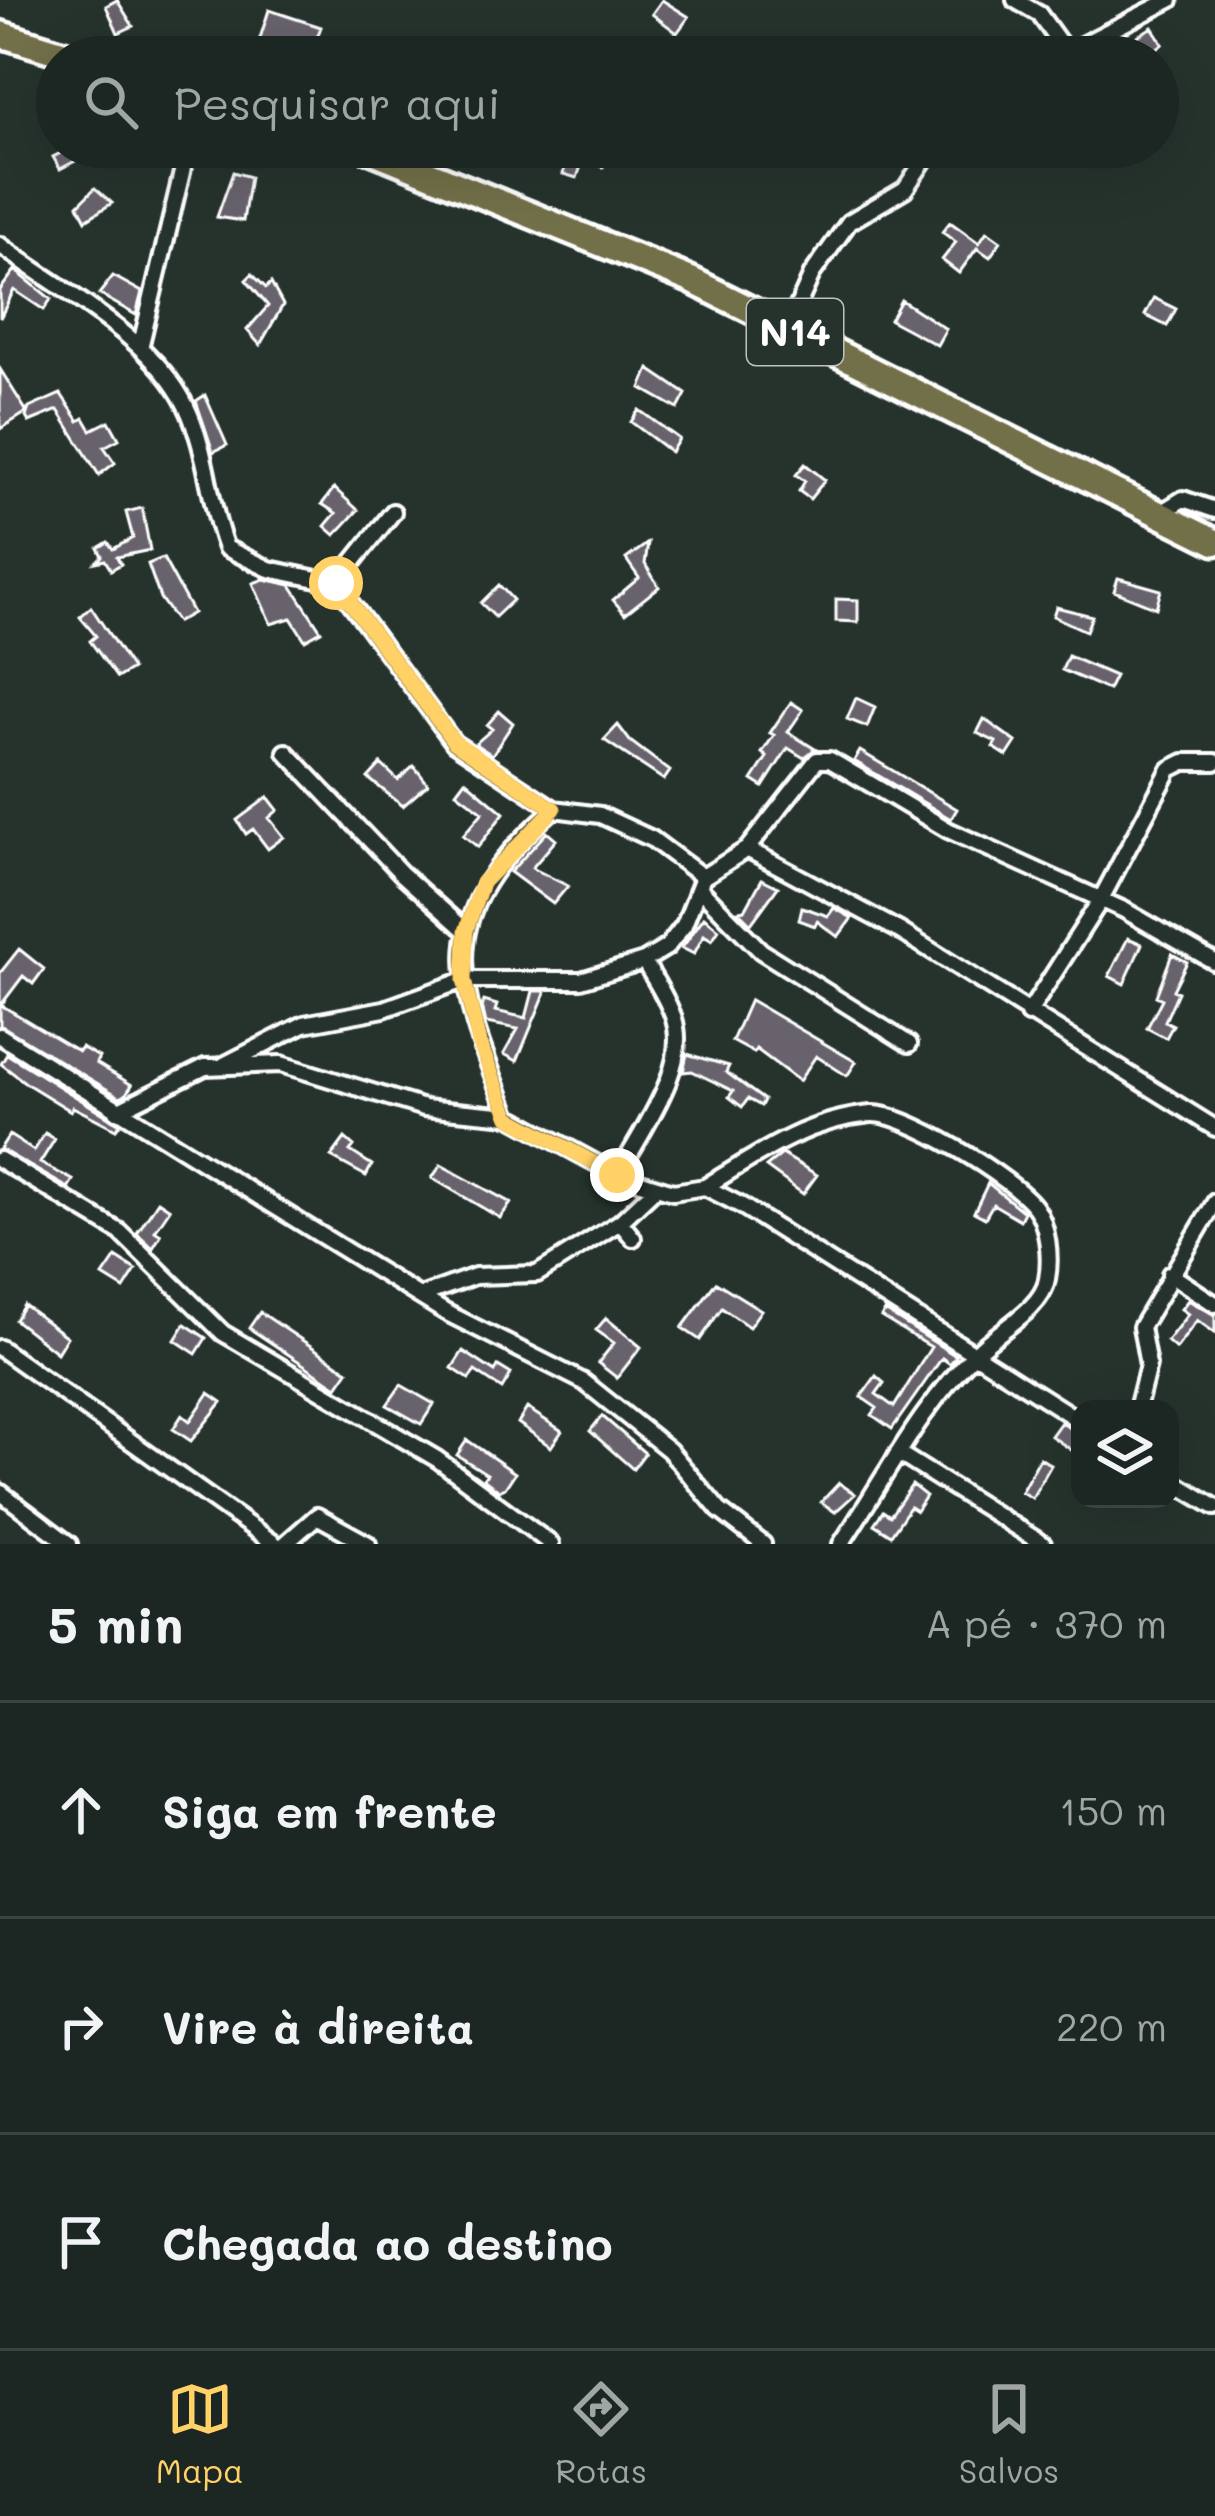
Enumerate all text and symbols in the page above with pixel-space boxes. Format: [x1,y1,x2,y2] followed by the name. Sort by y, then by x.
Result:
[36,36,1179,168] search box
[78,69,144,135] icon: search
[174,73,501,131] text: Pesquisar aqui
[747,299,843,365] road number: N14
[309,556,363,610] route start
[590,1148,644,1202] route end
[1071,1400,1179,1508] map controls
[1071,1400,1179,1508] button: layers
[48,1589,183,1656] text: 5 min
[925,1597,1167,1648] text: A pé · 370 m
[48,1777,114,1843] icon: ahead
[162,1781,497,1839] text: Siga em frente
[1059,1784,1167,1835] text: 150 m
[48,1993,114,2059] icon: right
[162,1997,474,2055] text: Vire à direita
[1056,2000,1167,2051] text: 220 m
[48,2209,114,2275] icon: arrive
[162,2213,613,2271] text: Chegada ao destino
[156,2376,244,2491] tab: Mapa
[555,2376,647,2491] tab: Rotas
[959,2376,1059,2491] tab: Salvos

